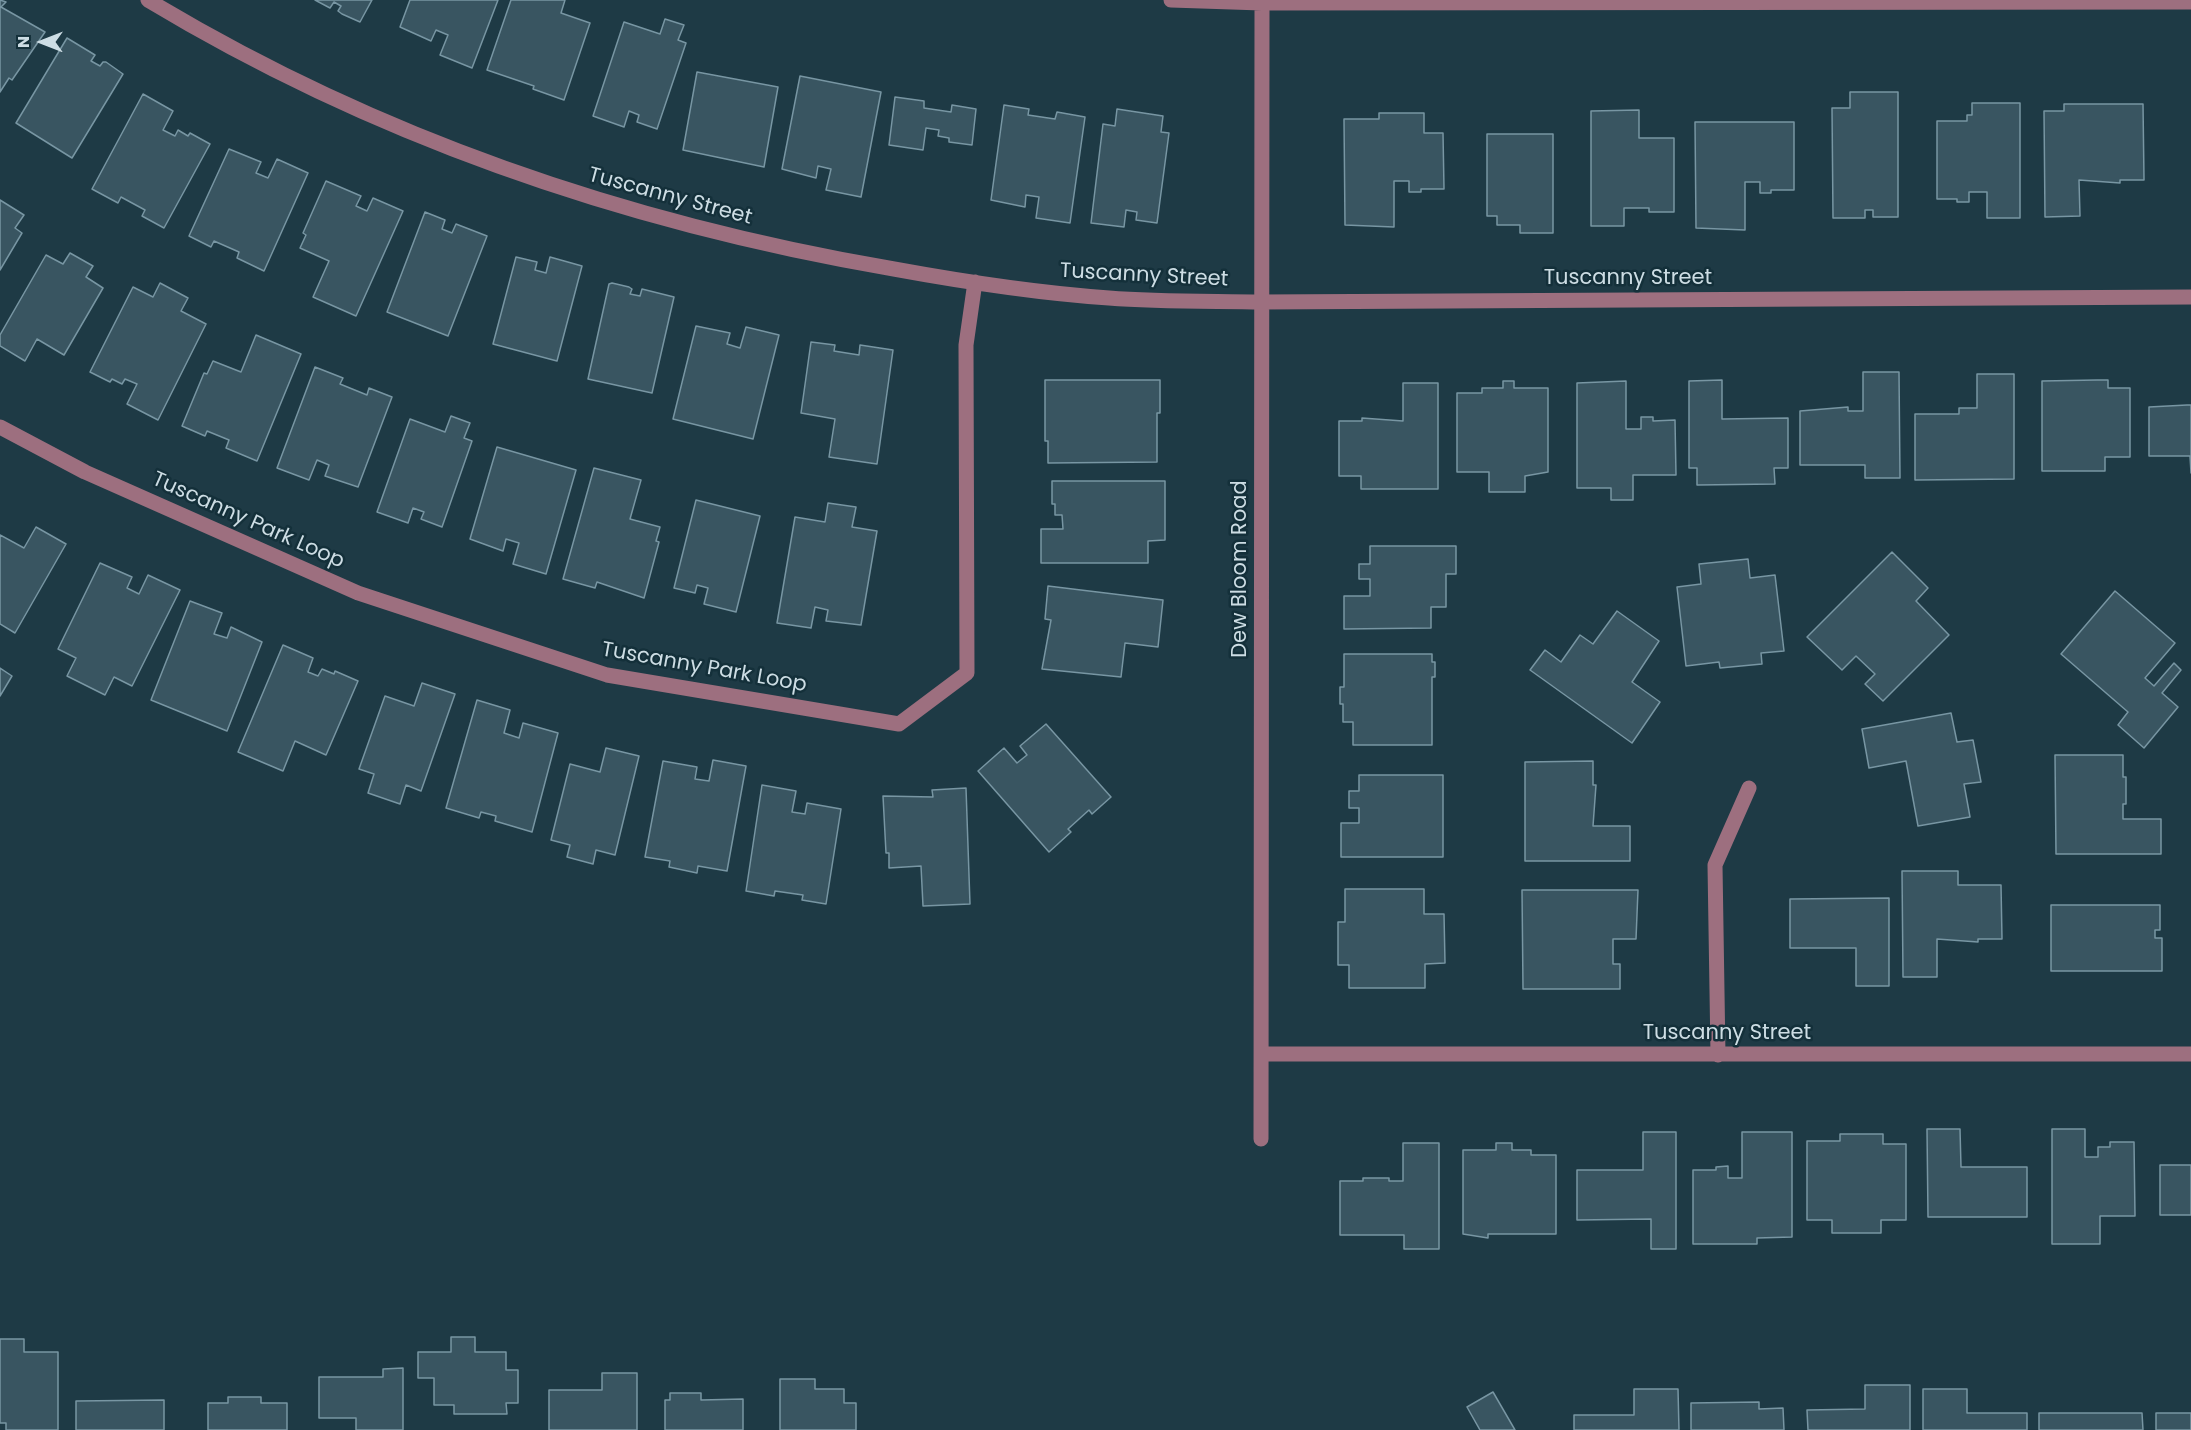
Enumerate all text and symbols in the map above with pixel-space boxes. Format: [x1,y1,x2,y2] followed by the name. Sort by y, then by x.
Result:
[12,12,72,72] north arrow
[12,36,35,48] text: N
[585,163,755,231] street label: Tuscanny Street
[1059,259,1229,293] street label: Tuscanny Street
[1544,266,1712,292] street label: Tuscanny Street
[148,467,348,575] street label: Tuscanny Park Loop
[1228,480,1254,658] street label: Dew Bloom Road
[600,638,808,698] street label: Tuscanny Park Loop
[1643,1021,1811,1047] street label: Tuscanny Street

